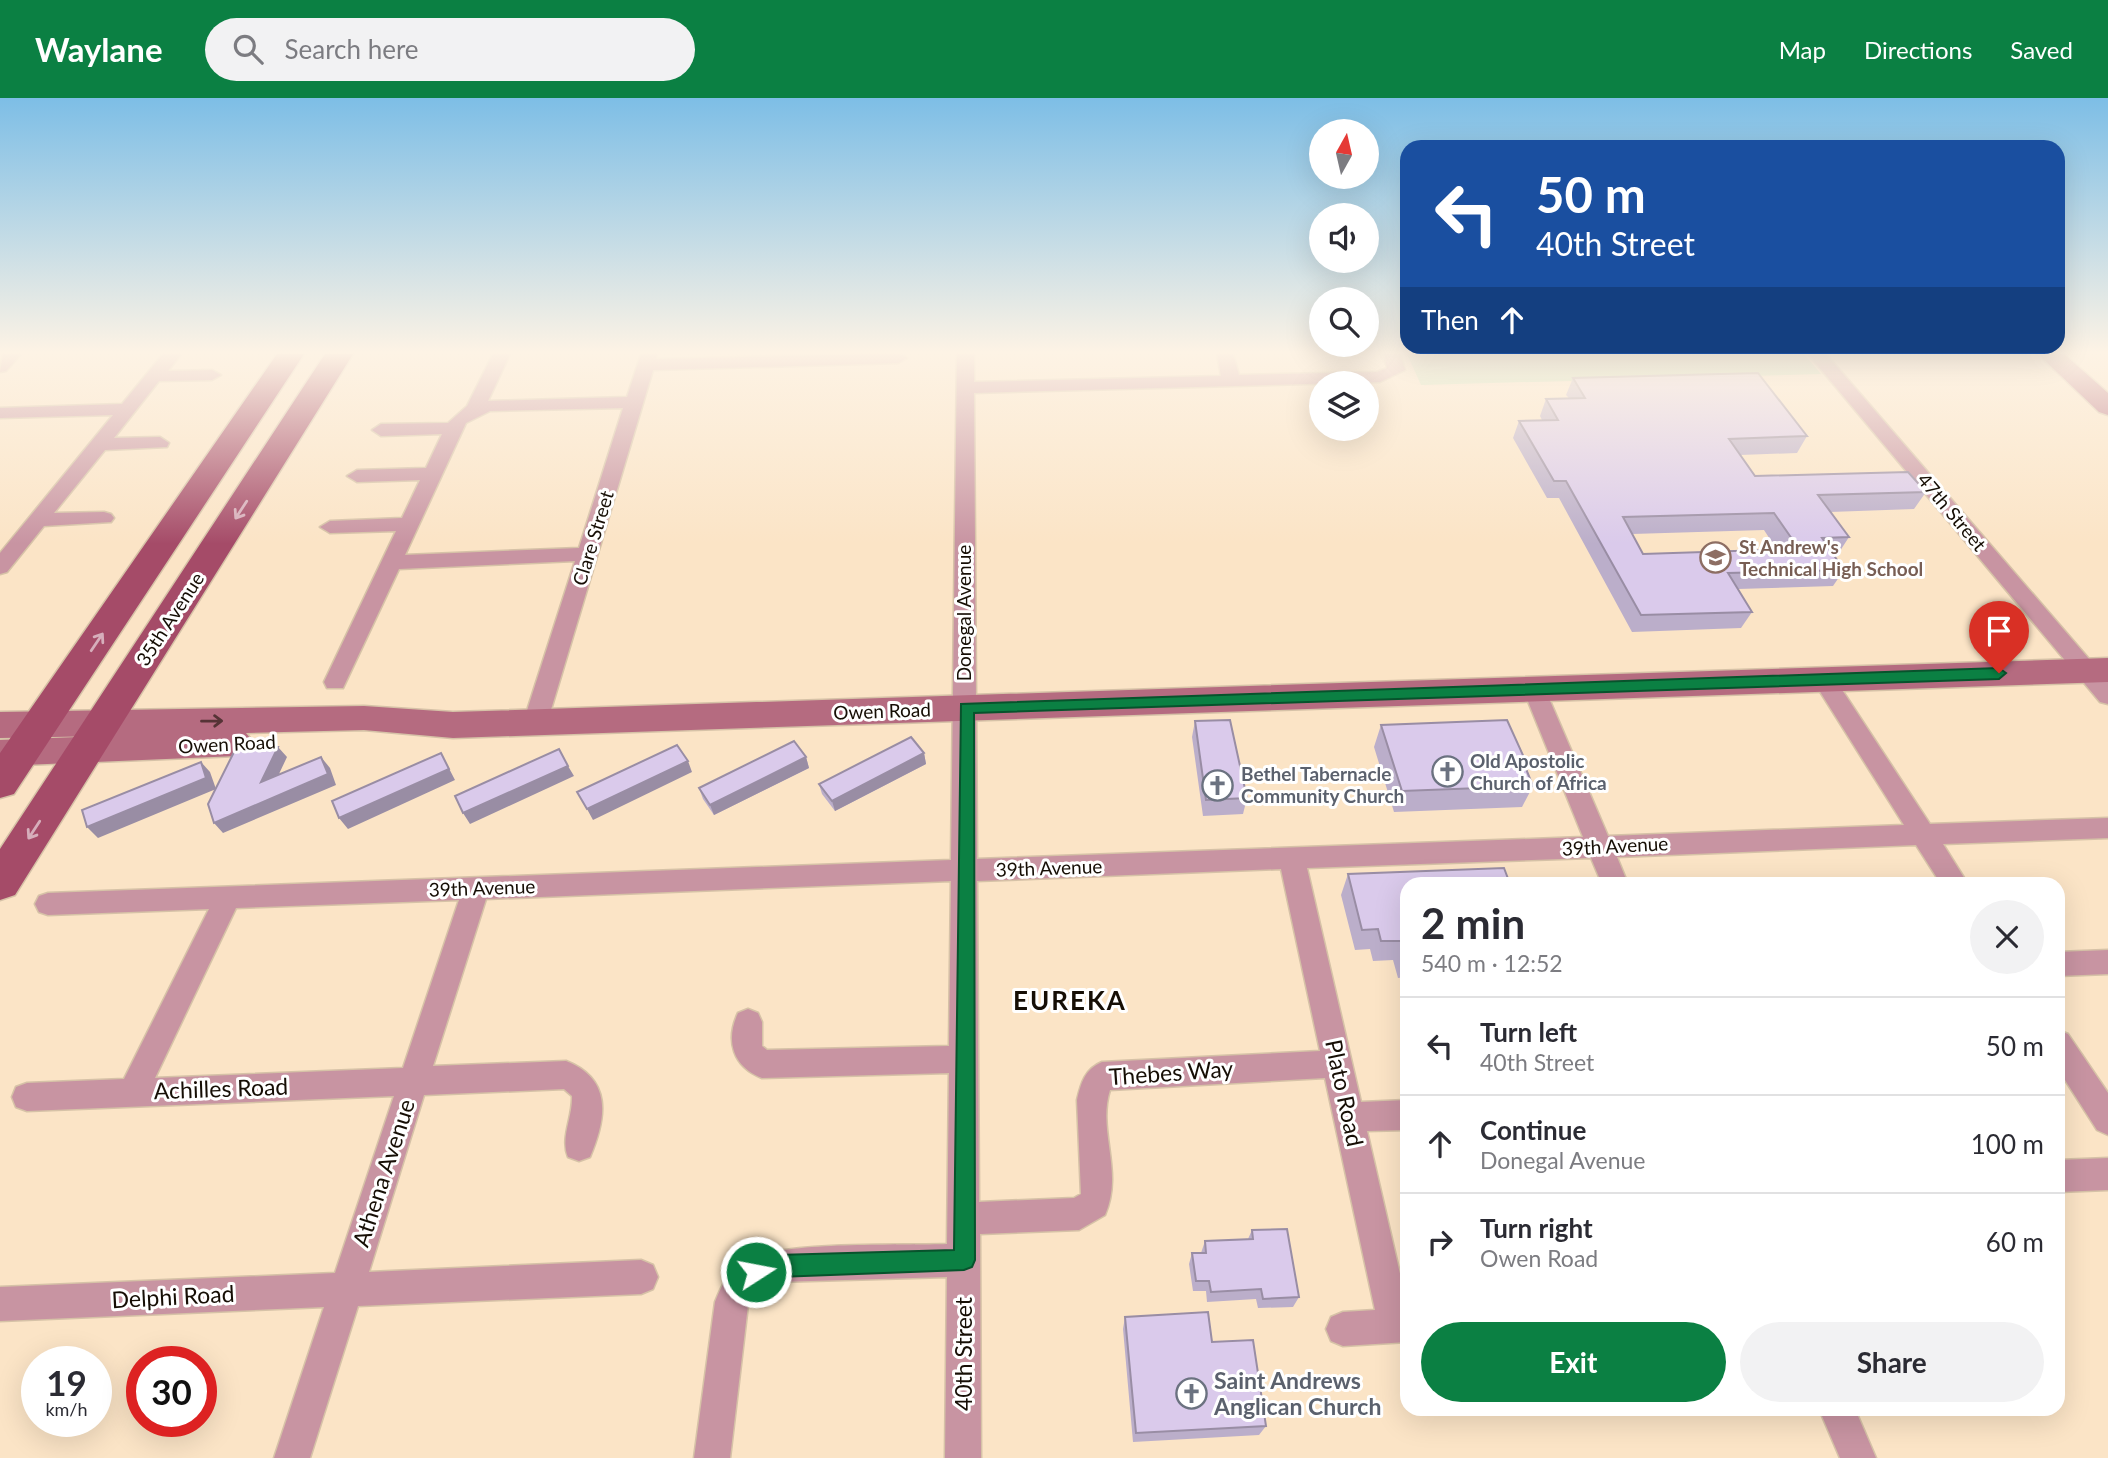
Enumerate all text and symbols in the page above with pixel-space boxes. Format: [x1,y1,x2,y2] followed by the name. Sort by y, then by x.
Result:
[205,18,695,81] search box
[35,29,163,69] text: Waylane
[229,30,267,68] icon: search
[285,33,419,65] text: Search here
[1779,35,1826,64] text: Map
[1864,35,1972,64] text: Directions
[2010,35,2073,64] text: Saved
[1309,119,1379,189] north arrow
[1309,119,1379,441] map controls
[1536,165,1646,223] text: 50 m
[1421,168,1512,259] icon: left
[1309,203,1379,273] button: sound
[1536,224,1695,263] text: 40th Street
[1309,287,1379,357] button: search
[1493,301,1531,339] icon: ahead
[1421,304,1479,336] text: Then
[1309,371,1379,441] button: layers
[1913,468,1992,555] street label: 47th Street
[567,487,618,588] street label: Clare Street
[233,499,247,519] one-way arrow
[1739,535,1923,580] place label: St Andrew's Technical High School
[1699,541,1733,575] school or university icon: St Andrew's Technical High School
[952,545,975,681] street label: Donegal Avenue
[131,568,208,670] street label: 35th Avenue
[1969,601,2029,673] pin
[1980,612,2018,650] icon: arrive
[89,633,104,652] one-way arrow
[833,697,931,724] street label: Owen Road
[200,714,223,728] one-way arrow
[178,729,276,758] street label: Owen Road
[1470,749,1607,794] place label: Old Apostolic Church of Africa
[1430,755,1464,789] church icon: Old Apostolic Church of Africa
[1241,762,1404,807] place label: Bethel Tabernacle Community Church
[1201,768,1235,802] church icon: Bethel Tabernacle Community Church
[26,820,40,840] one-way arrow
[1561,831,1669,860] street label: 39th Avenue
[995,854,1103,881] street label: 39th Avenue
[428,874,536,901] street label: 39th Avenue
[1421,898,1525,948] text: 2 min
[1970,900,2044,974] button: close
[1421,949,1563,977] text: 540 m · 12:52
[1013,984,1127,1016] district label: EUREKA
[1480,1016,1577,1048] text: Turn left
[1421,1027,1459,1065] icon: left
[1986,1030,2044,1062] text: 50 m
[1320,1037,1370,1149] street label: Plato Road
[1480,1048,1594,1076] text: 40th Street
[1108,1054,1234,1090] street label: Thebes Way
[153,1072,289,1104] street label: Achilles Road
[346,1095,420,1250] street label: Athena Avenue
[1480,1114,1586,1146] text: Continue
[1421,1125,1459,1163] icon: ahead
[1971,1128,2044,1160] text: 100 m
[1480,1146,1645,1174] text: Donegal Avenue
[1480,1212,1593,1244] text: Turn right
[1421,1223,1459,1261] icon: right
[1986,1226,2044,1258] text: 60 m
[719,1235,793,1309] position arrow
[1480,1244,1598,1272] text: Owen Road
[111,1279,235,1313] street label: Delphi Road
[949,1296,977,1411] street label: 40th Street
[1421,1322,1726,1402] button: Exit
[1740,1322,2044,1402] button: Share
[126,1346,217,1437] speed limit sign: 30
[46,1361,87,1403] text: 19
[1213,1366,1381,1420] place label: Saint Andrews Anglican Church
[1174,1377,1208,1411] church icon: Saint Andrews Anglican Church
[45,1398,88,1420] text: km/h

